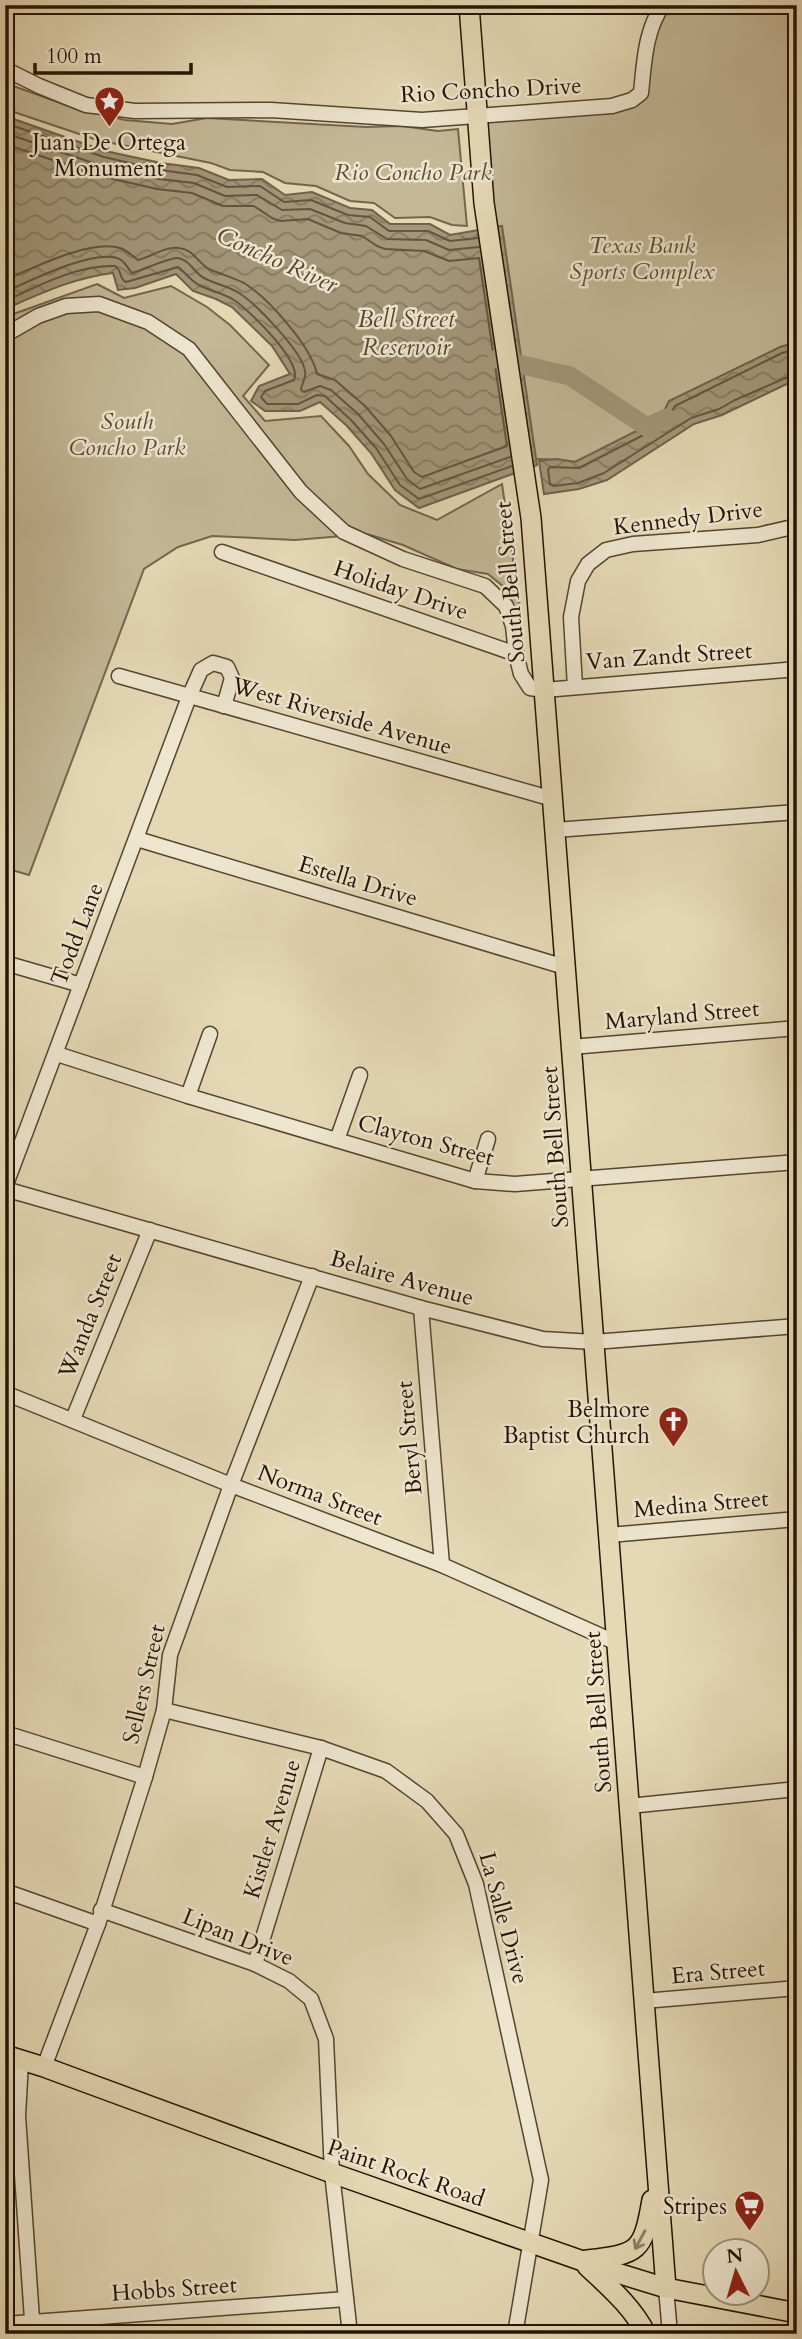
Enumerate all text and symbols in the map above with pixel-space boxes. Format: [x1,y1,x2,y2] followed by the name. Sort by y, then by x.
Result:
[35,32,191,76] scale bar
[46,42,102,71] text: 100 m
[400,70,582,110] street label: Rio Concho Drive
[92,84,126,128] place icon: Juan De Ortega Monument
[29,127,186,184] place label: Juan De Ortega Monument
[334,157,492,188] park label: Rio Concho Park
[211,219,344,302] water label: Concho River
[569,230,715,287] park label: Texas Bank Sports Complex
[357,303,456,364] water label: Bell Street Reservoir
[69,406,186,463] park label: South Concho Park
[611,493,765,543] street label: Kennedy Drive
[488,500,532,664] street label: South Bell Street
[330,553,472,627] street label: Holiday Drive
[585,635,753,677] street label: Van Zandt Street
[227,669,456,762] street label: West Riverside Avenue
[295,848,421,914] street label: Estella Drive
[43,878,111,990] street label: Todd Lane
[604,993,760,1037] street label: Maryland Street
[534,1065,576,1229] street label: South Bell Street
[354,1107,498,1173] street label: Clayton Street
[327,1243,477,1313] street label: Belaire Avenue
[51,1249,129,1384] street label: Wanda Street
[389,1380,429,1496] street label: Beryl Street
[503,1394,650,1451] place label: Belmore Baptist Church
[656,1405,690,1449] church icon: Belmore Baptist Church
[253,1457,387,1533] street label: Norma Street
[632,1483,770,1525] street label: Medina Street
[115,1621,173,1747] street label: Sellers Street
[577,1630,619,1794] street label: South Bell Street
[236,1756,308,1902] street label: Kistler Avenue
[471,1849,537,1987] street label: La Salle Drive
[178,1901,298,1973] street label: Lipan Drive
[670,1952,766,1992] street label: Era Street
[323,2132,489,2215] street label: Paint Rock Road
[733,2189,767,2233] supermarket icon: Stripes
[663,2191,727,2222] place label: Stripes
[633,2229,647,2249] one-way arrow
[700,2238,770,2308] north arrow
[725,2242,744,2270] text: N
[110,2269,238,2309] street label: Hobbs Street

